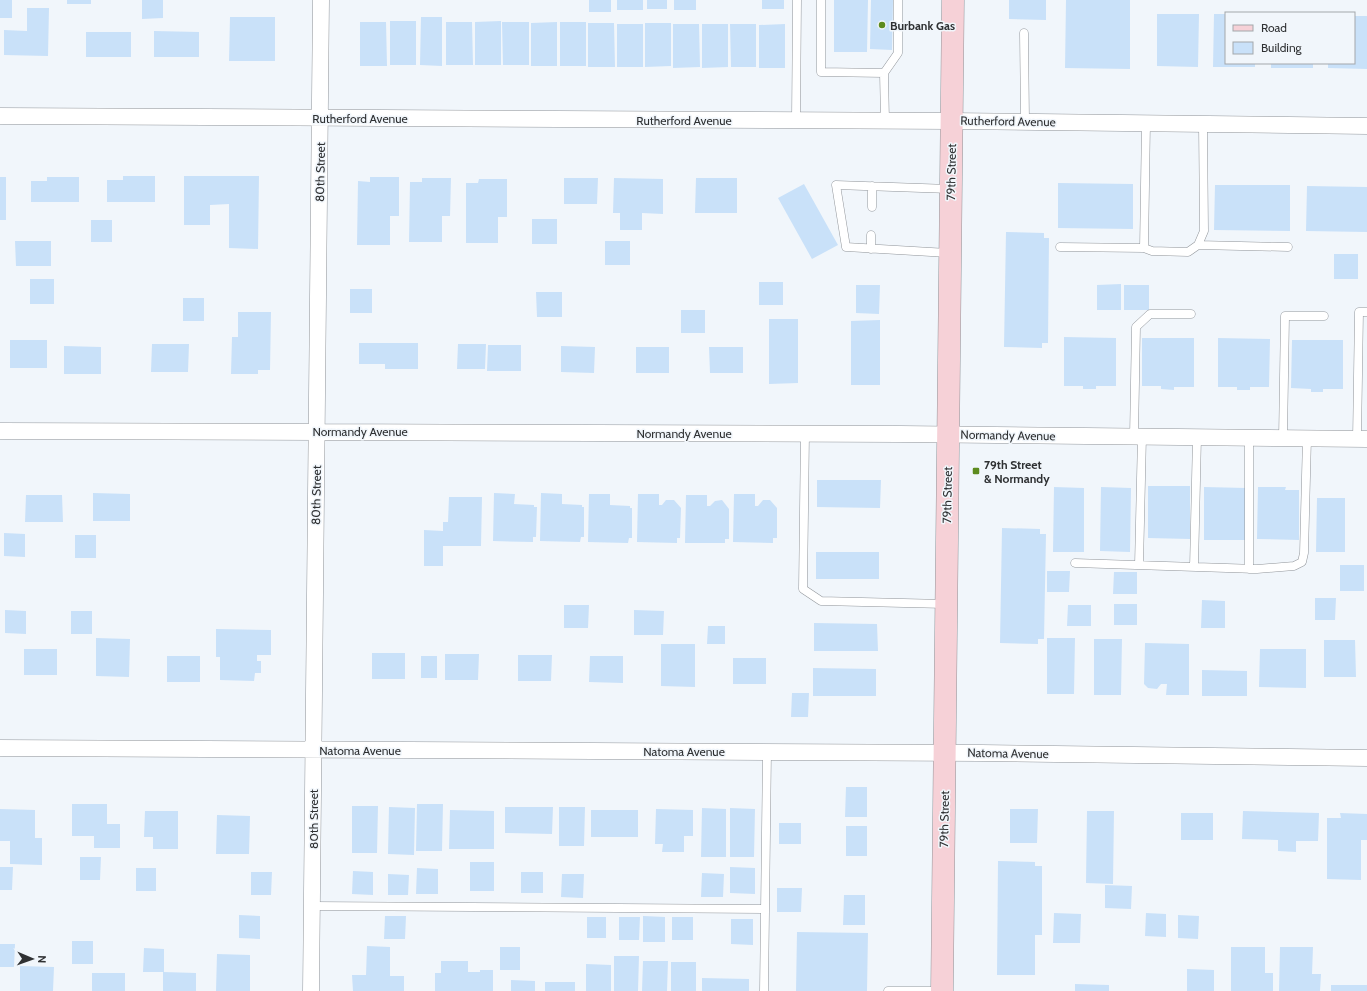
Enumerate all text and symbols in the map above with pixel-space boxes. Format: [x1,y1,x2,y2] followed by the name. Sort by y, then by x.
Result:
[1225,12,1355,64] legend
[890,18,955,33] place label: Burbank Gas
[877,20,887,30] marker: Burbank Gas
[1261,20,1287,35] text: Road
[1261,40,1303,55] text: Building
[312,111,408,126] street label: Rutherford Avenue
[636,113,732,128] street label: Rutherford Avenue
[960,113,1056,129] street label: Rutherford Avenue
[312,142,328,202] street label: 80th Street
[943,143,959,201] street label: 79th Street
[312,424,408,439] street label: Normandy Avenue
[636,426,732,441] street label: Normandy Avenue
[960,427,1056,443] street label: Normandy Avenue
[984,457,1050,486] place label: 79th Street & Normandy
[308,465,324,525] street label: 80th Street
[939,466,955,524] street label: 79th Street
[971,466,981,476] marker: 79th Street & Normandy
[319,743,401,758] street label: Natoma Avenue
[643,744,725,759] street label: Natoma Avenue
[967,745,1049,761] street label: Natoma Avenue
[306,789,321,849] street label: 80th Street
[936,790,952,848] street label: 79th Street
[12,939,52,979] north arrow
[35,955,49,963] text: N

